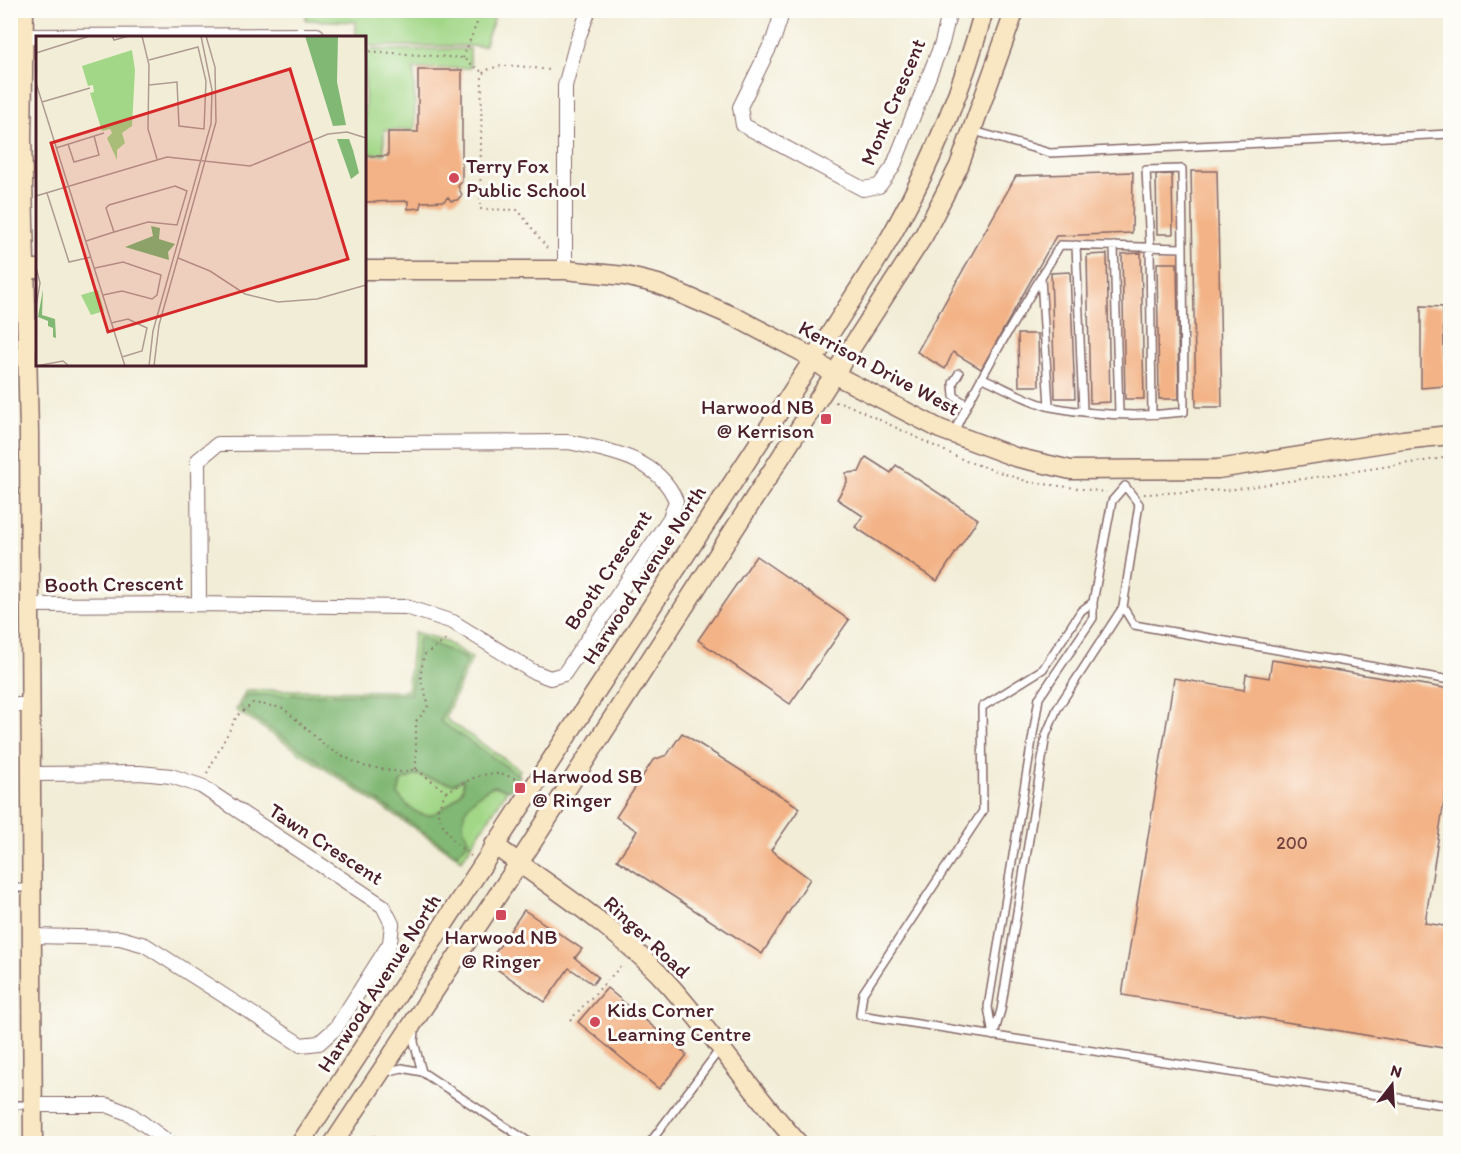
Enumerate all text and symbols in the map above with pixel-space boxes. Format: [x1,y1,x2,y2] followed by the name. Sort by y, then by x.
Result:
[855,35,930,169] street label: Monk Crescent
[36,36,366,366] inset map
[466,153,586,202] place label: Terry Fox Public School
[447,171,461,185] marker: Terry Fox Public School
[795,315,964,421] street label: Kerrison Drive West
[701,394,814,443] place label: Harwood NB @ Kerrison
[819,412,833,426] marker: Harwood NB @ Kerrison
[576,481,711,669] street label: Harwood Avenue North
[558,505,657,634] street label: Booth Crescent
[44,570,184,597] street label: Booth Crescent
[532,763,643,812] place label: Harwood SB @ Ringer
[513,781,527,795] marker: Harwood SB @ Ringer
[264,797,388,890] street label: Tawn Crescent
[1276,832,1308,854] house number: 200
[311,889,446,1077] street label: Harwood Avenue North
[599,890,696,983] street label: Ringer Road
[494,908,508,922] marker: Harwood NB @ Ringer
[444,924,558,973] place label: Harwood NB @ Ringer
[607,997,751,1046] place label: Kids Corner Learning Centre
[588,1015,602,1029] marker: Kids Corner Learning Centre
[1362,1055,1422,1115] north arrow
[1388,1060,1404,1082] text: N

